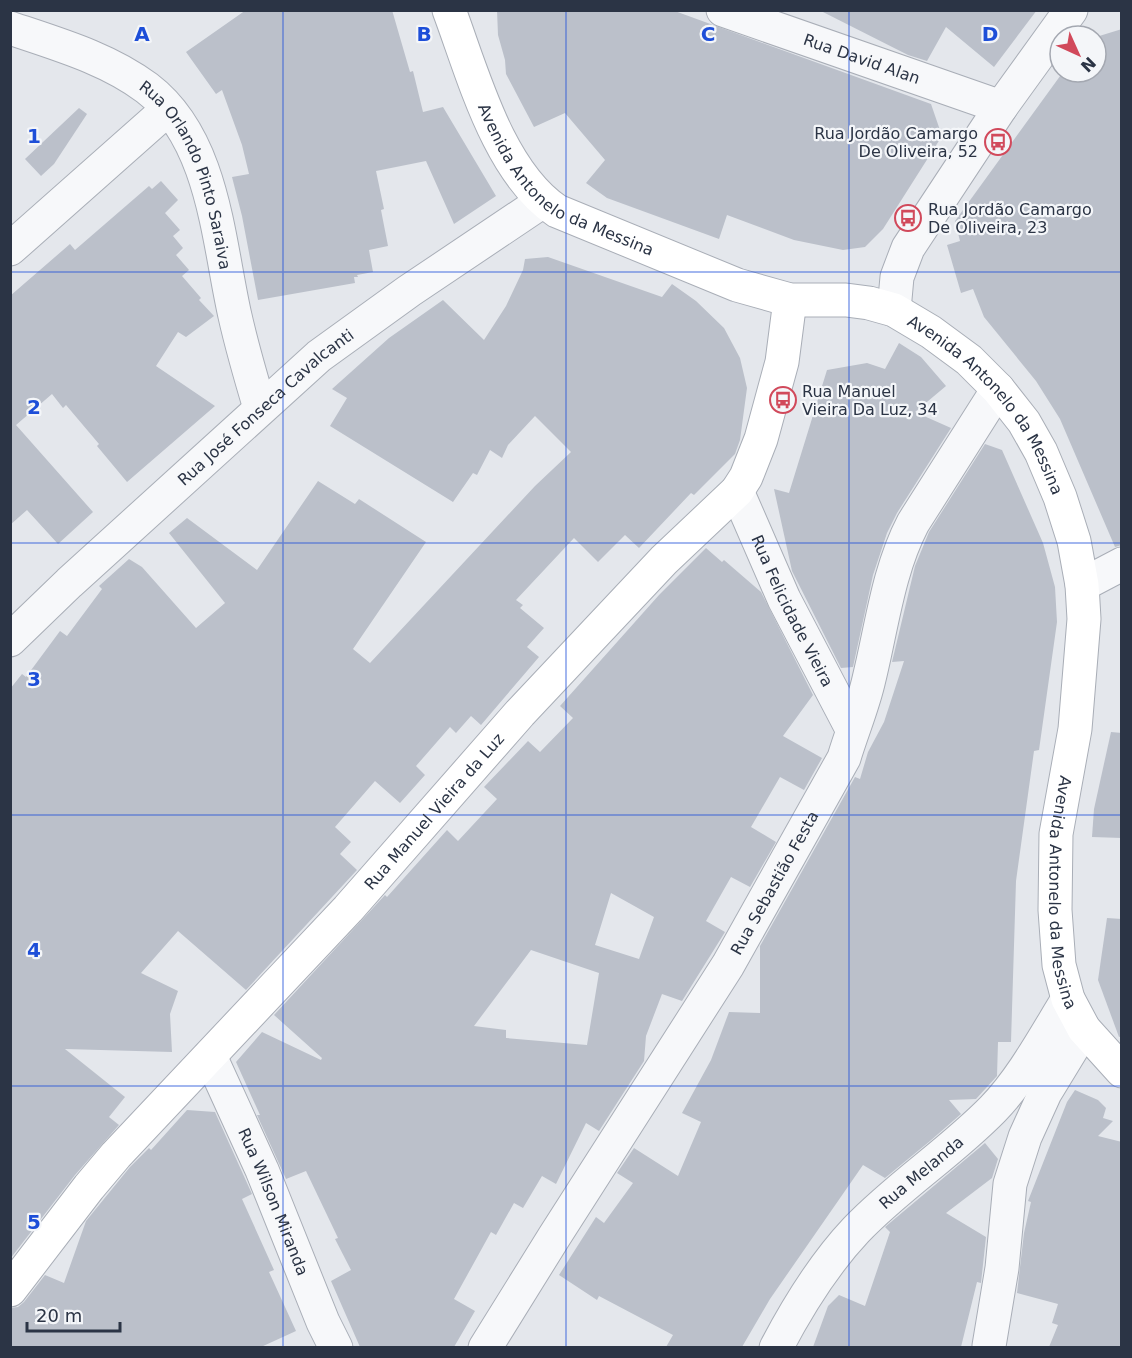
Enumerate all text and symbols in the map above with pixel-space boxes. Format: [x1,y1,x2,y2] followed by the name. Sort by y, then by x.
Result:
[134,22,150,46] text: A
[416,22,432,46] text: B
[701,22,715,46] text: C
[982,22,998,46] text: D
[1048,24,1108,84] north arrow
[801,29,923,88] street label: Rua David Alan
[1077,53,1100,76] text: N
[136,76,235,271] street label: Rua Orlando Pinto Saraiva
[475,101,657,259] street label: Avenida Antonelo da Messina
[27,124,41,148] text: 1
[814,124,978,161] place label: Rua Jordão Camargo De Oliveira, 52
[983,127,1013,157] bus stop icon: Rua Jordão Camargo De Oliveira, 52
[928,200,1092,237] place label: Rua Jordão Camargo De Oliveira, 23
[893,203,923,233] bus stop icon: Rua Jordão Camargo De Oliveira, 23
[904,311,1067,497] street label: Avenida Antonelo da Messina
[174,325,357,489] street label: Rua José Fonseca Cavalcanti
[802,382,938,419] place label: Rua Manuel Vieira Da Luz, 34
[768,385,798,415] bus stop icon: Rua Manuel Vieira Da Luz, 34
[27,395,41,419] text: 2
[748,532,838,690] street label: Rua Felicidade Vieira
[27,667,41,691] text: 3
[360,729,508,893] street label: Rua Manuel Vieira da Luz
[1045,774,1081,1012] street label: Avenida Antonelo da Messina
[726,807,822,958] street label: Rua Sebastião Festa
[27,938,41,962] text: 4
[235,1125,313,1278] street label: Rua Wilson Miranda
[875,1132,967,1213] street label: Rua Melanda
[27,1210,41,1234] text: 5
[27,1295,120,1333] scale bar
[36,1305,82,1326] text: 20 m

